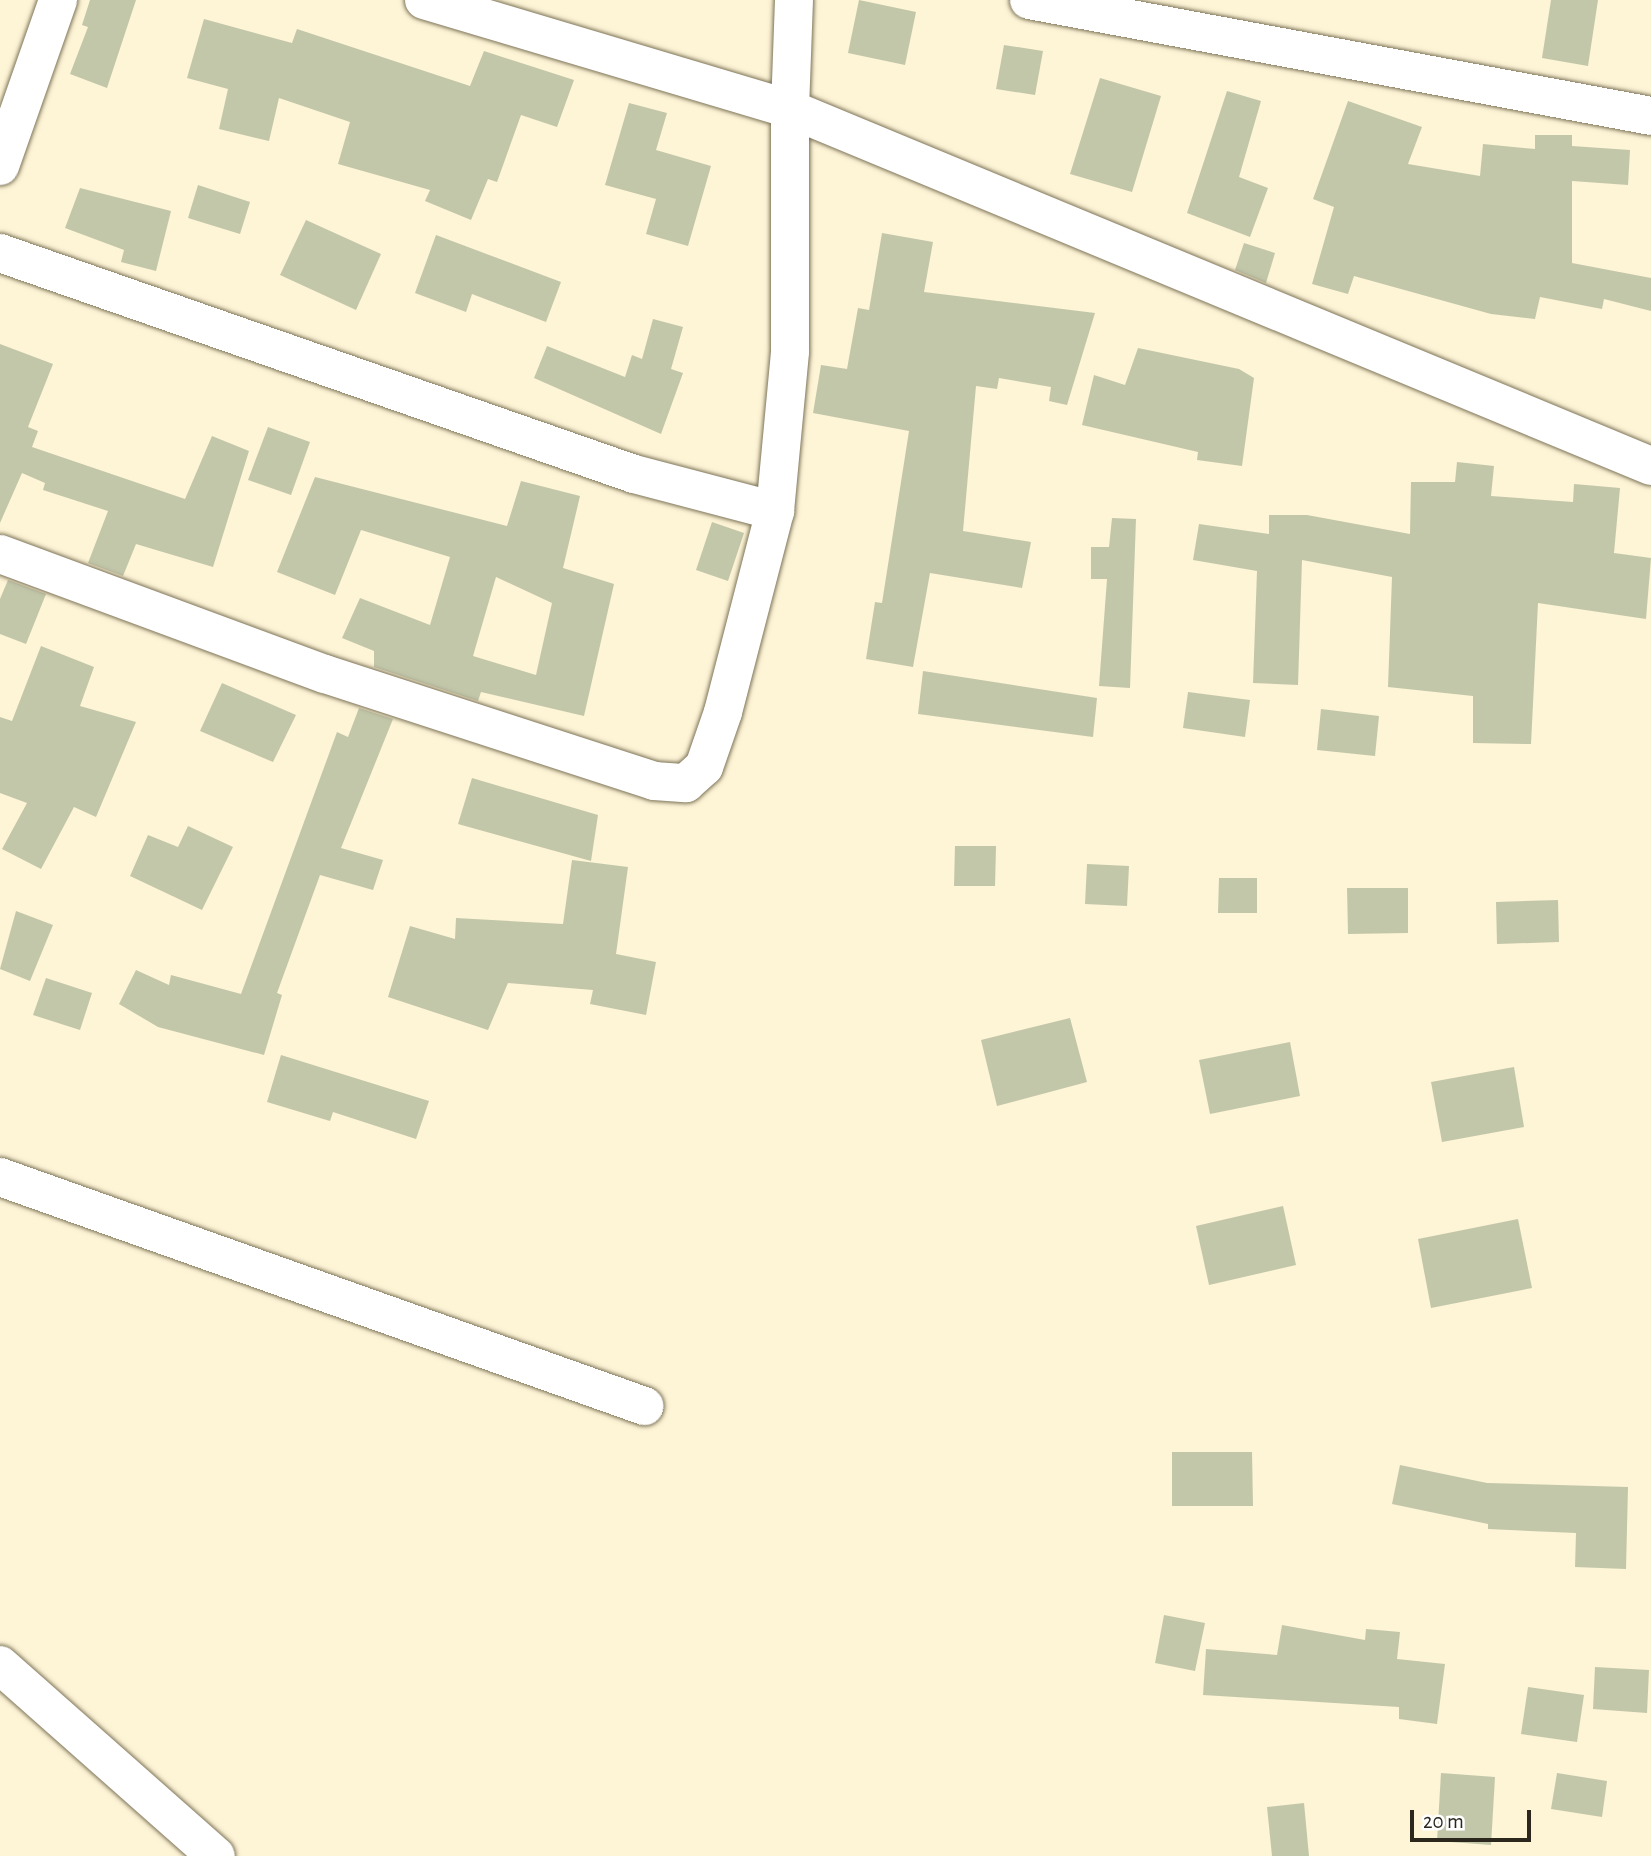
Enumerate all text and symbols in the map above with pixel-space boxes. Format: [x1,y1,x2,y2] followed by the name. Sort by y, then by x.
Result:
[1413,1797,1534,1841] scale bar
[1423,1811,1464,1832] text: 20 m

